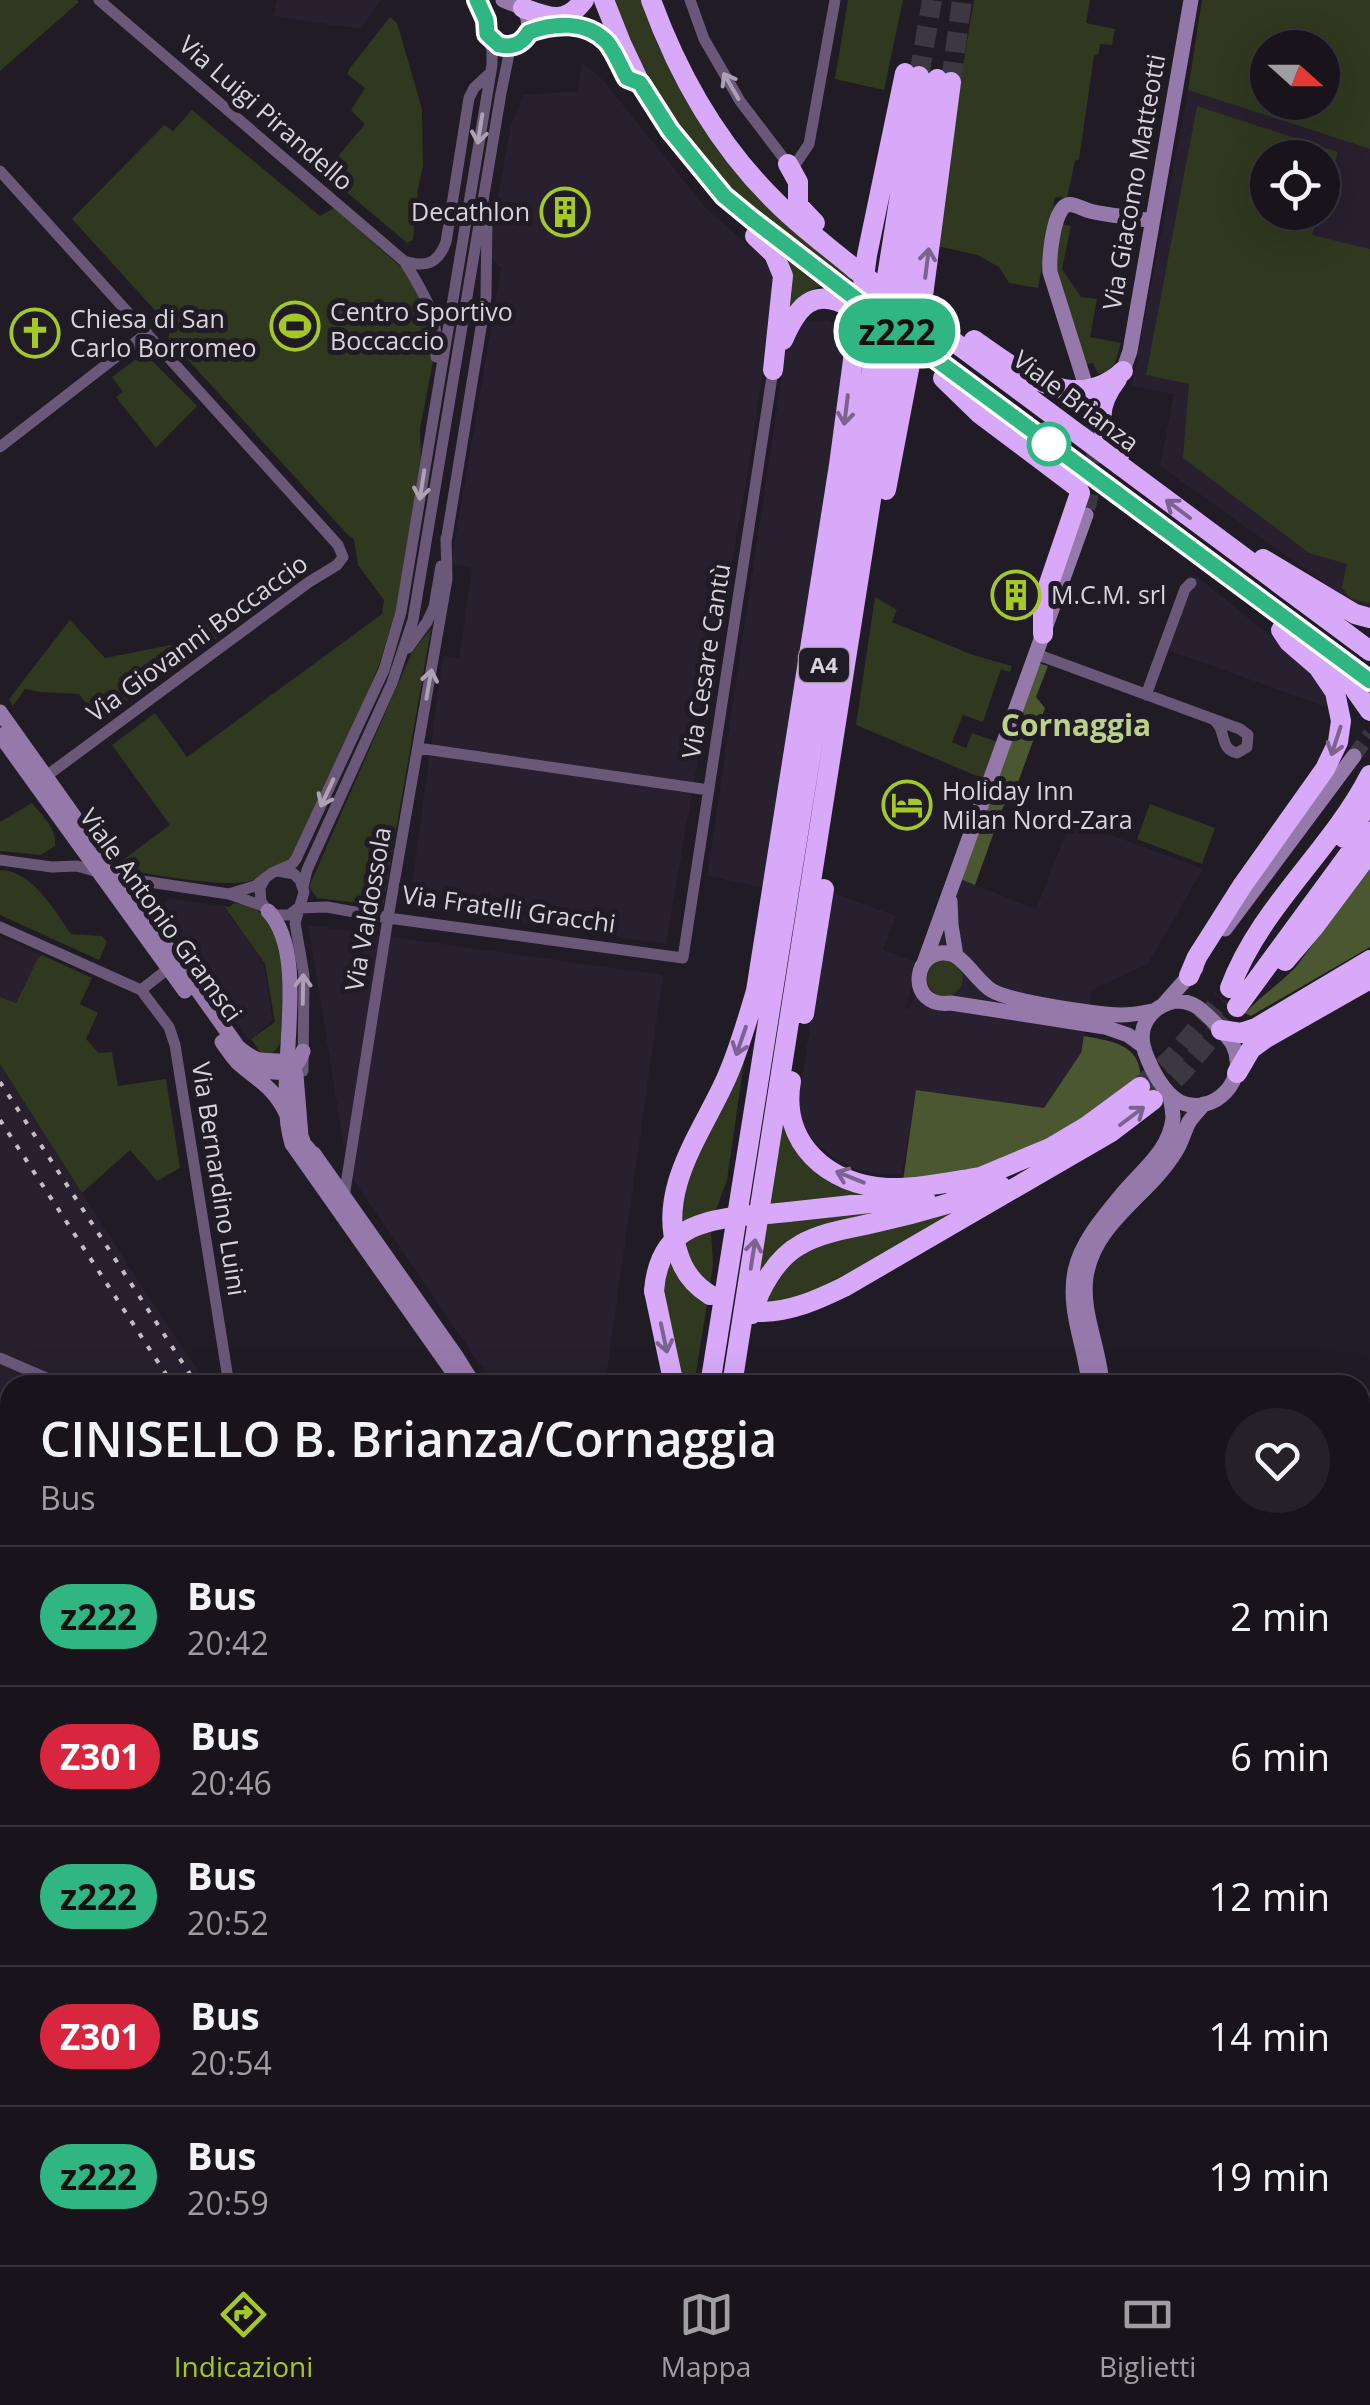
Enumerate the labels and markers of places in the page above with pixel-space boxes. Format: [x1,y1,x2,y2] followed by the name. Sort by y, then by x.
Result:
[539,186,591,238] building icon: Decathlon
[411,194,530,228] place label: Decathlon
[330,294,513,357] place label: Centro Sportivo Boccaccio
[269,300,321,352] sports icon: Centro Sportivo Boccaccio
[70,301,257,364] place label: Chiesa di San Carlo Borromeo
[9,307,61,359] church icon: Chiesa di San Carlo Borromeo
[1028,423,1070,465] unlabelled marker
[990,569,1042,621] building icon: M.C.M. srl
[1051,577,1166,611] place label: M.C.M. srl
[942,773,1133,836] place label: Holiday Inn Milan Nord-Zara
[881,779,933,831] hotel icon: Holiday Inn Milan Nord-Zara

